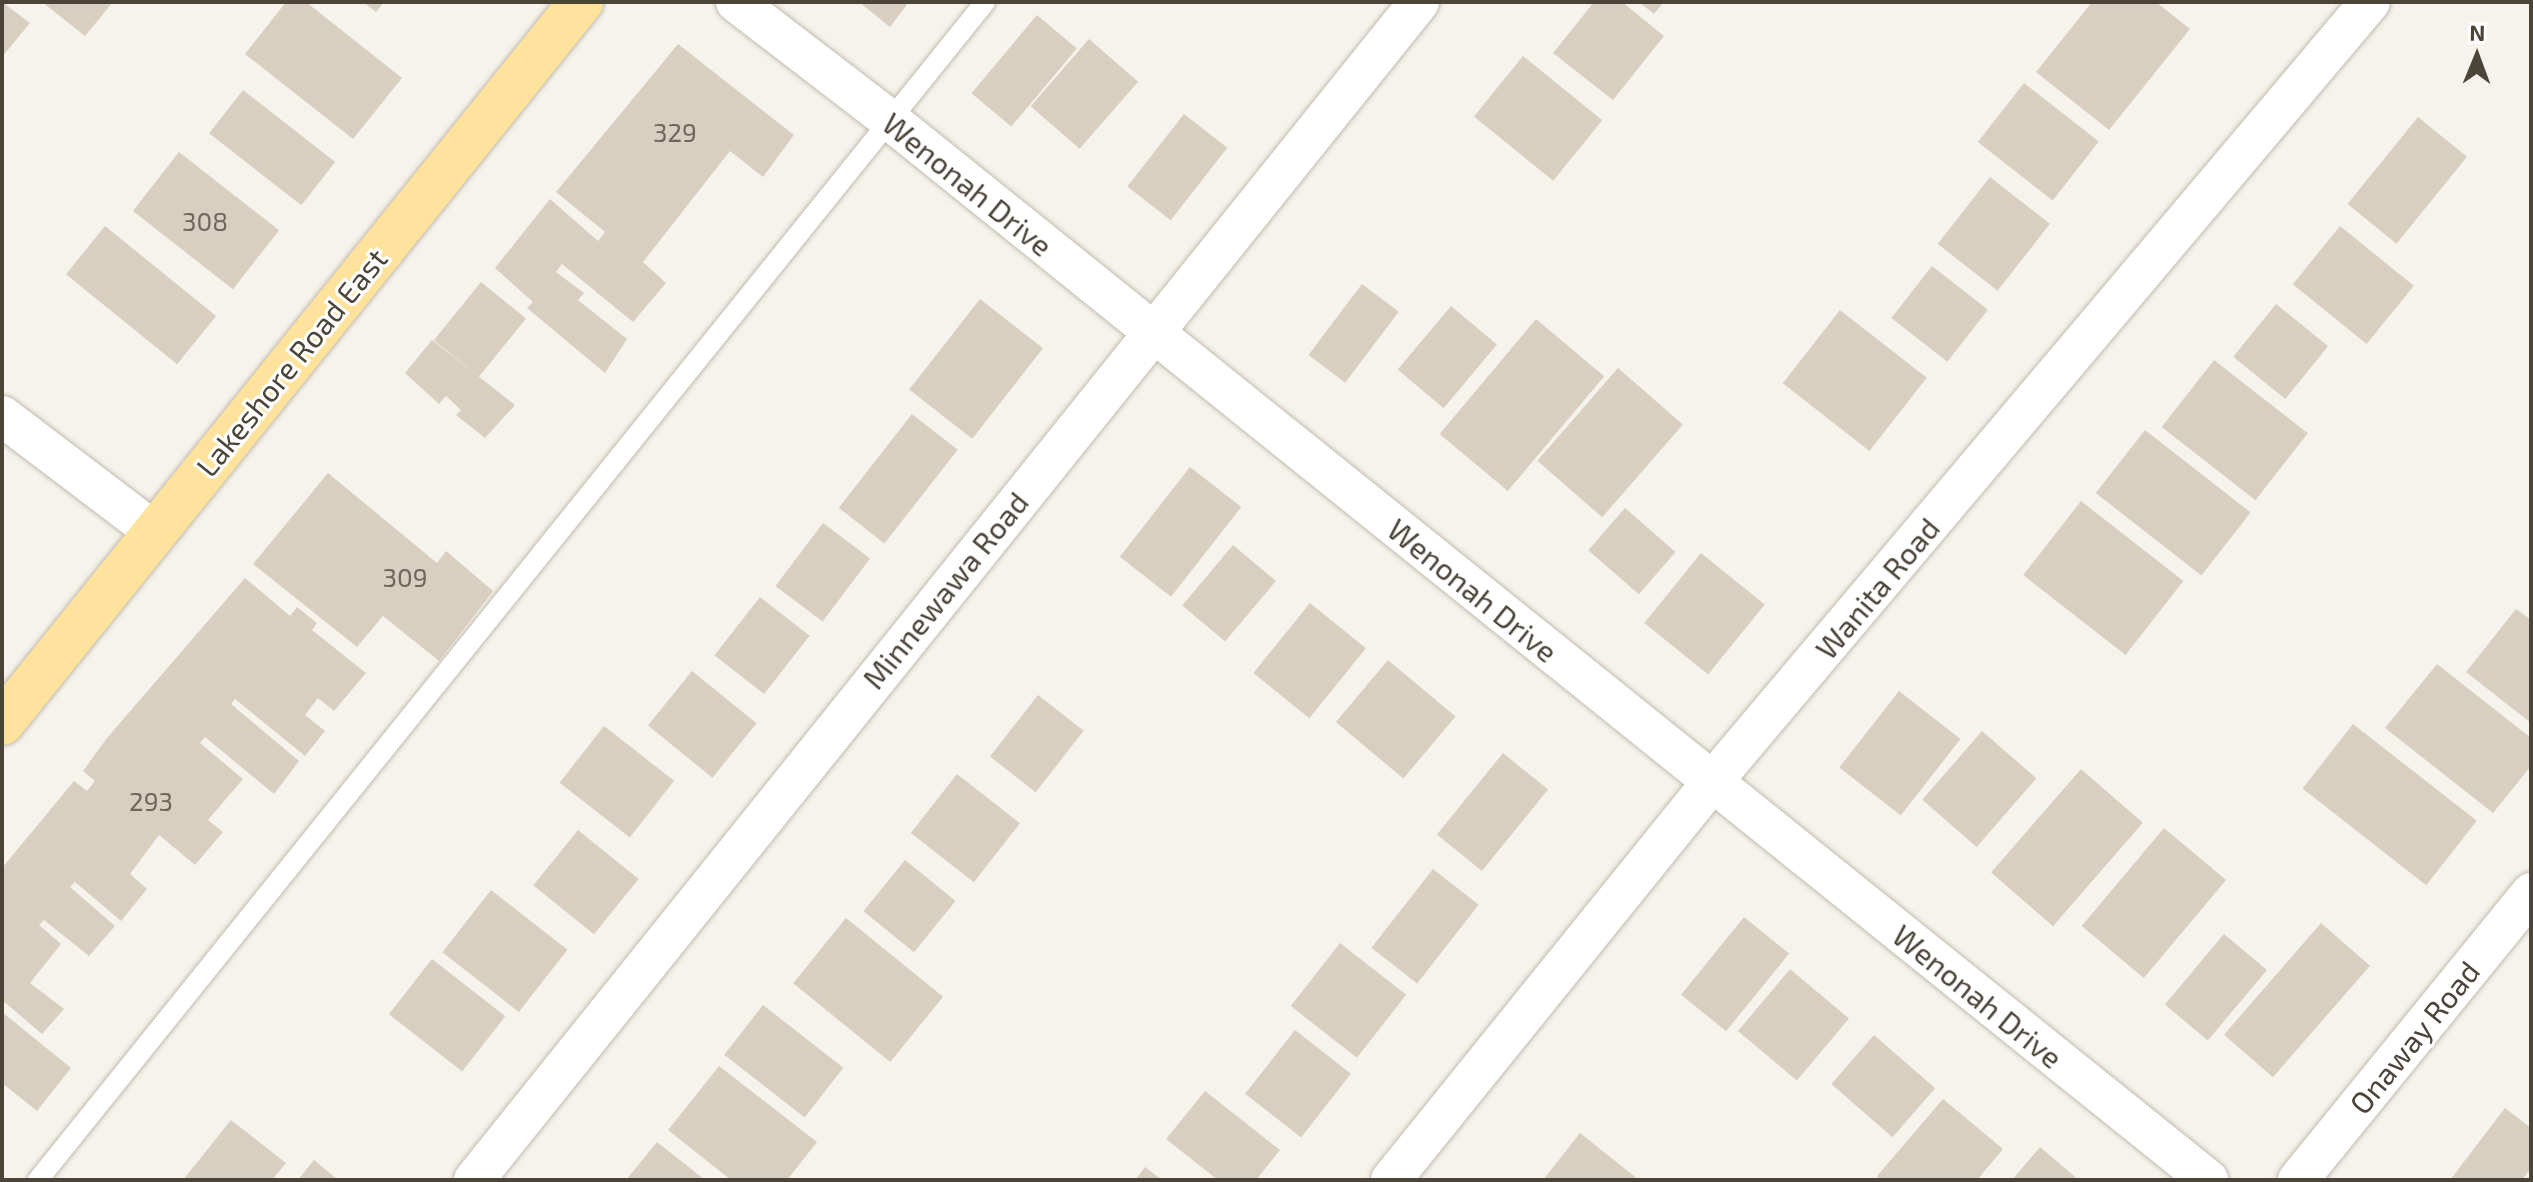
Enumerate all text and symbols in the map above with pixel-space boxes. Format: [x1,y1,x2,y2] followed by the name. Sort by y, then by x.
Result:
[2437,16,2517,96] north arrow
[2469,19,2486,45] text: N
[876,105,1060,263] street label: Wenonah Drive
[653,116,697,148] house number: 329
[182,205,228,237] house number: 308
[188,241,394,483] street label: Lakeshore Road East
[855,484,1035,696] street label: Minnewawa Road
[1808,510,1946,666] street label: Wanita Road
[1381,511,1565,669] street label: Wenonah Drive
[382,561,428,593] house number: 309
[129,785,173,817] house number: 293
[1886,917,2070,1075] street label: Wenonah Drive
[2341,953,2487,1121] street label: Onaway Road

